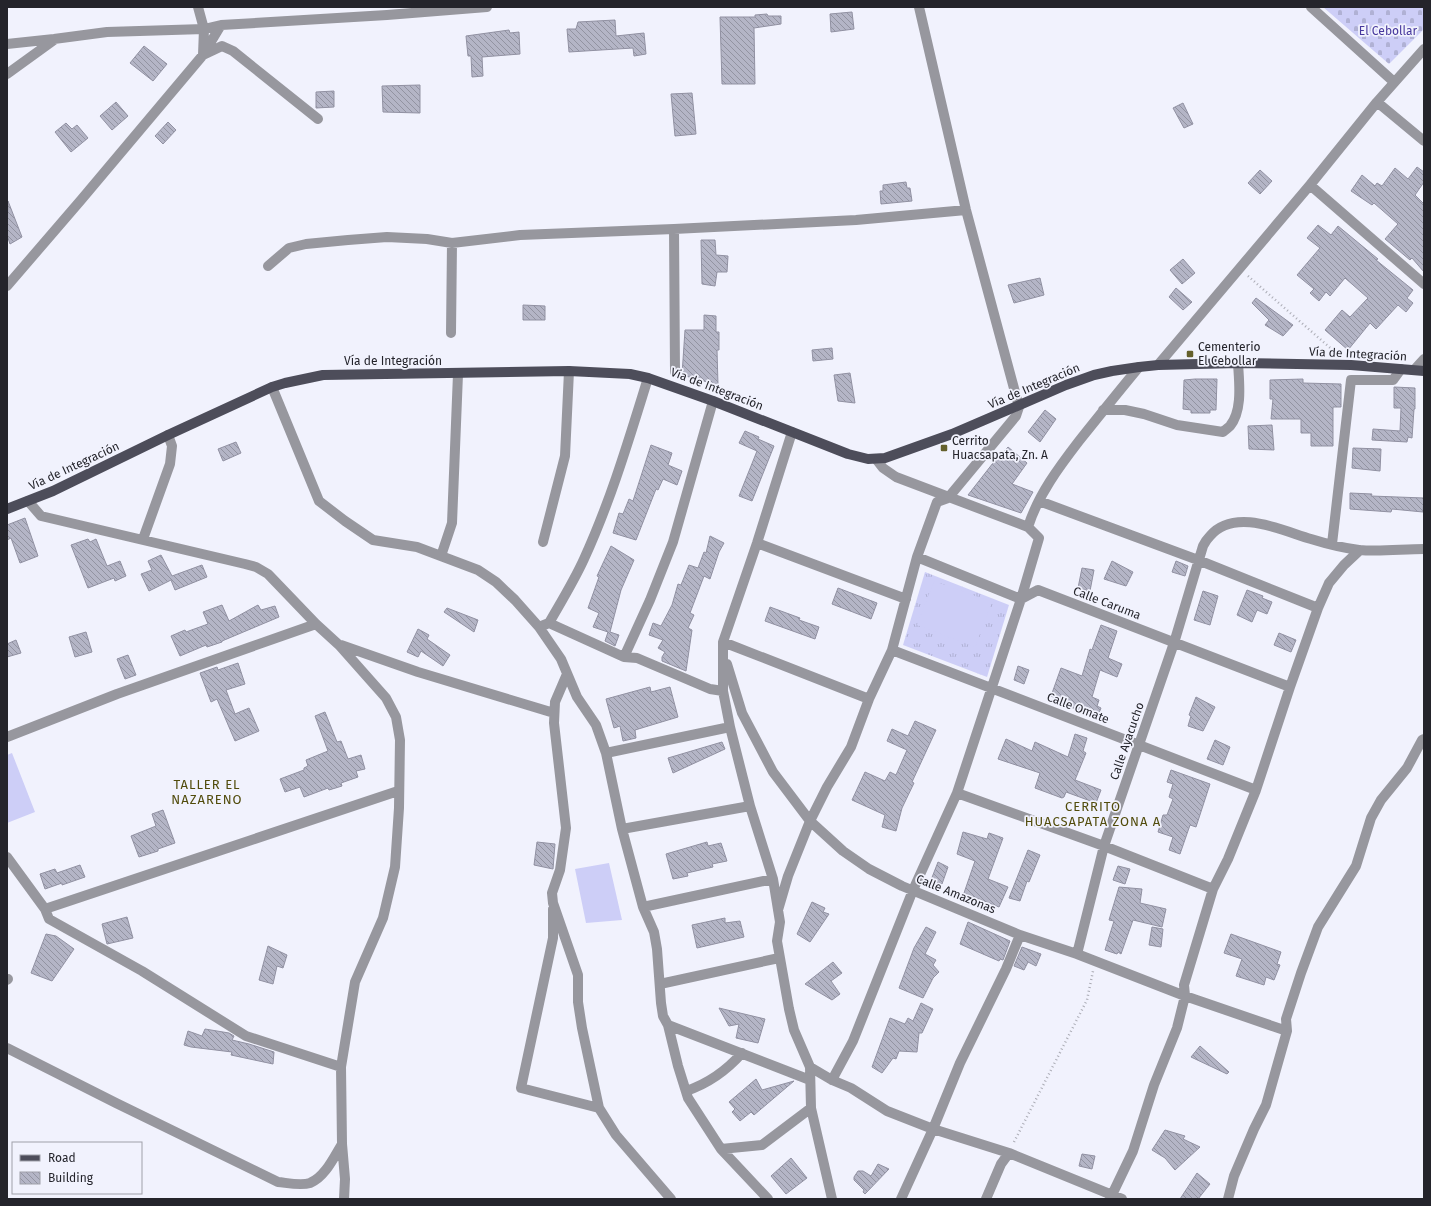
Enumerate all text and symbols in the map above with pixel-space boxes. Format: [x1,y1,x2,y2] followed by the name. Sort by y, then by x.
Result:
[1359,24,1418,38] park label: El Cebollar
[1198,340,1261,368] place label: Cementerio El Cebollar
[1309,344,1407,364] street label: Vía de Integración
[1185,349,1195,359] marker: Cementerio El Cebollar
[344,354,442,368] street label: Vía de Integración
[986,360,1082,412] street label: Vía de Integración
[669,365,765,413] street label: Vía de Integración
[952,434,1048,462] place label: Cerrito Huacsapata, Zn. A
[27,439,121,493] street label: Vía de Integración
[939,443,949,453] marker: Cerrito Huacsapata, Zn. A
[1071,584,1143,622] street label: Calle Caruma
[1045,690,1111,726] street label: Calle Omate
[1107,700,1147,782] street label: Calle Ayacucho
[171,777,243,807] district label: TALLER EL NAZARENO
[1025,799,1161,829] district label: CERRITO HUACSAPATA ZONA A
[914,872,998,916] street label: Calle Amazonas
[12,1142,142,1194] legend
[48,1151,76,1165] text: Road
[48,1171,94,1185] text: Building

